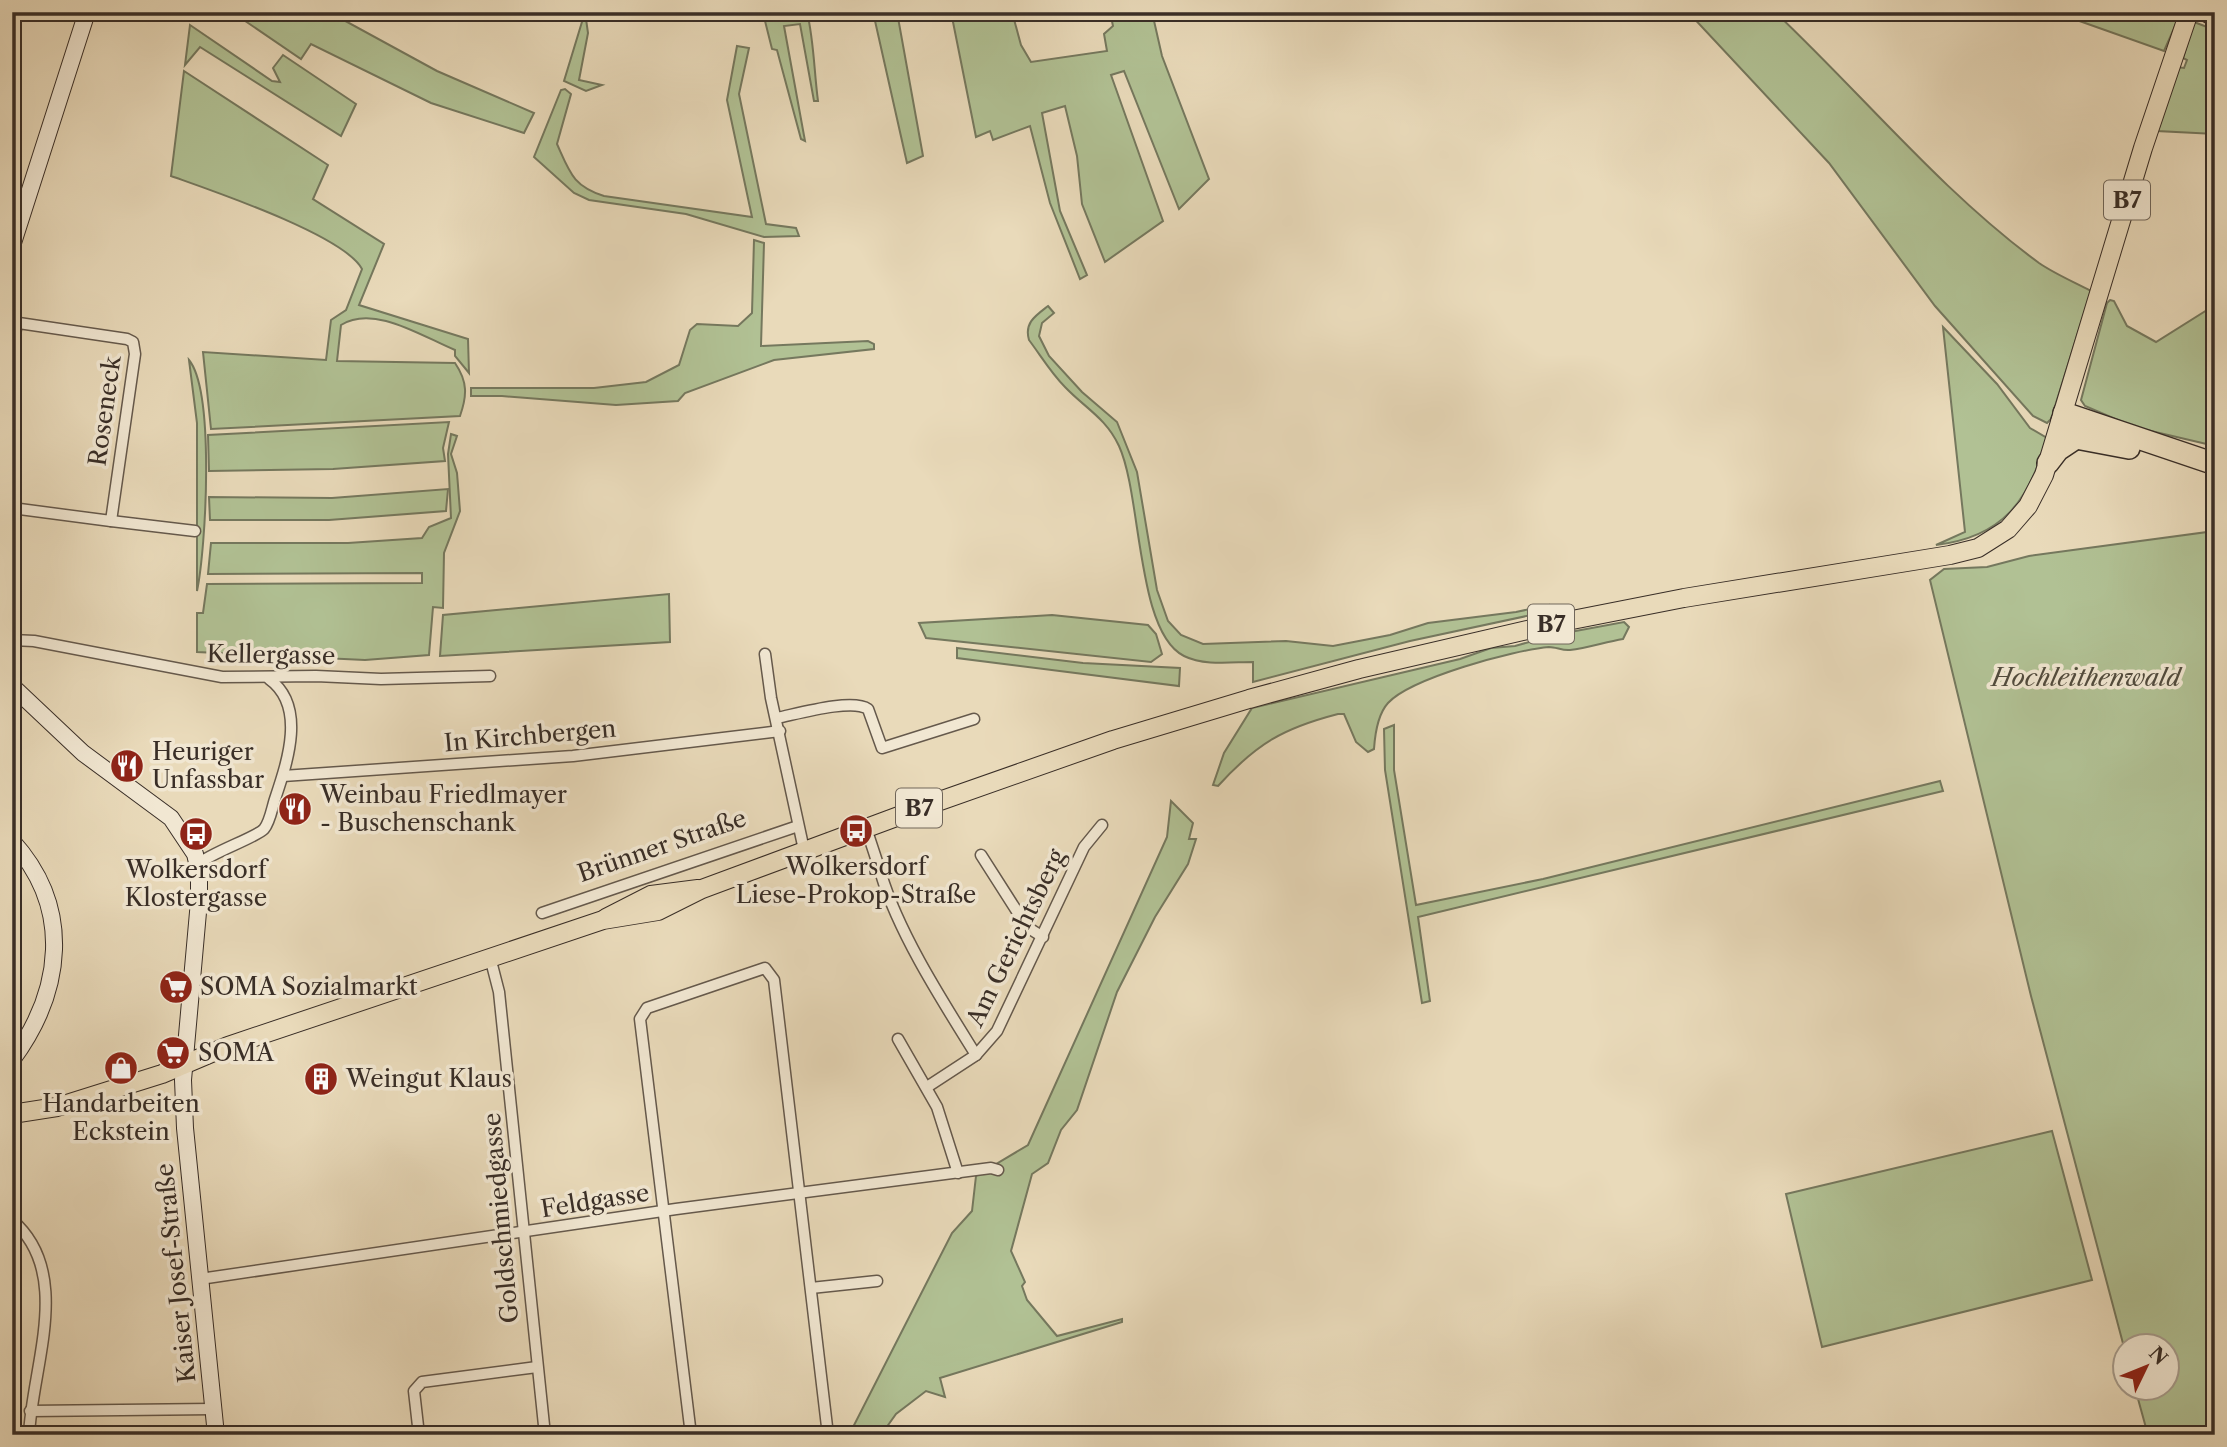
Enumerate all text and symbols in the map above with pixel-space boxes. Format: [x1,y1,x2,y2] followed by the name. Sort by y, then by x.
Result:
[2104,181,2150,220] road number: B7
[82,353,127,468] street label: Roseneck
[1528,604,1574,644] road number: B7
[206,639,336,670] street label: Kellergasse
[1989,663,2183,692] park label: Hochleithenwald
[443,714,617,757] street label: In Kirchbergen
[152,737,264,794] place label: Heuriger Unfassbar
[108,747,146,785] restaurant icon: Heuriger Unfassbar
[319,780,567,837] place label: Weinbau Friedlmayer - Buschenschank
[896,788,942,828] road number: B7
[276,790,314,828] restaurant icon: Weinbau Friedlmayer - Buschenschank
[574,803,750,888] street label: Brünner Straße
[837,812,875,850] bus stop icon: Wolkersdorf Liese-Prokop-Straße
[177,815,215,853] bus stop icon: Wolkersdorf Klostergasse
[960,844,1071,1032] street label: Am Gerichtsberg
[736,852,976,909] place label: Wolkersdorf Liese-Prokop-Straße
[124,855,269,912] place label: Wolkersdorf Klostergasse
[157,968,195,1006] supermarket icon: SOMA Sozialmarkt
[200,972,418,1001] place label: SOMA Sozialmarkt
[154,1034,192,1072] supermarket icon: SOMA
[198,1038,275,1067] place label: SOMA
[102,1049,140,1087] shop icon: Handarbeiten Eckstein
[302,1060,340,1098] building icon: Weingut Klaus
[345,1064,512,1093] place label: Weingut Klaus
[42,1089,200,1146] place label: Handarbeiten Eckstein
[477,1112,524,1324] street label: Goldschmiedgasse
[150,1162,201,1384] street label: Kaiser Josef-Straße
[539,1178,651,1223] street label: Feldgasse
[2112,1332,2182,1402] north arrow
[2144,1342,2172,1370] text: N

